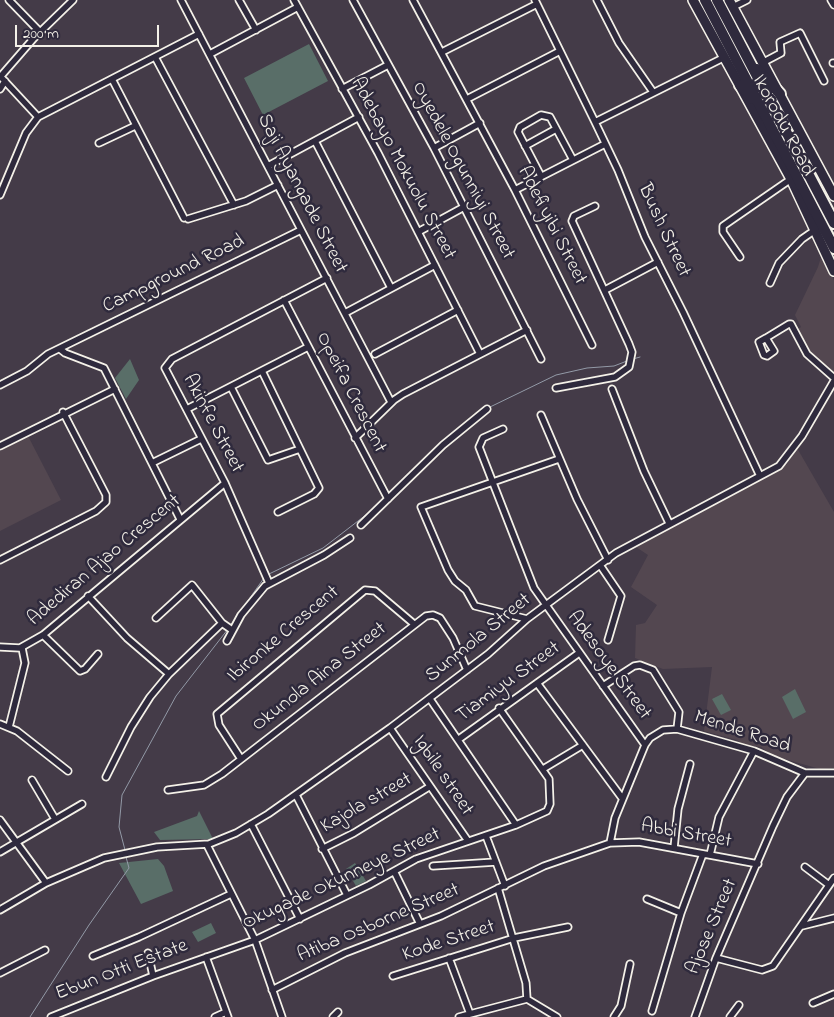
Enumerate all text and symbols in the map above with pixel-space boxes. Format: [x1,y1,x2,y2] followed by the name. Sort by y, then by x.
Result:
[18,15,161,47] scale bar
[23,23,59,45] text: 200 m
[745,71,819,181] street label: Ikorodu Road
[344,74,460,264] street label: Adebayo Mokuolu Street
[405,78,519,264] street label: Oyedele Ogunniyi Street
[250,110,352,278] street label: Saji Ayangade Street
[511,163,591,289] street label: Adefiyibi Street
[631,181,695,281] street label: Bush Street
[99,230,249,320] street label: Campground Road
[309,329,391,457] street label: Opeifa Crescent
[176,371,248,477] street label: Akinfe Street
[24,490,186,632] street label: Adediran Ajao Crescent
[223,581,345,689] street label: Ibironke Crescent
[421,589,537,689] street label: Sunmola Street
[561,607,655,725] street label: Adesoye Street
[248,618,392,738] street label: Okunola Aina Street
[452,637,566,729] street label: Tiamiyu Street
[691,706,793,760] street label: Mende Road
[406,731,478,821] street label: Igbile street
[317,768,417,840] street label: Kajola street
[639,815,733,855] street label: Abbi Street
[239,824,445,936] street label: Okugade Okunneye Street
[682,876,744,978] street label: Ajose Street
[294,879,464,969] street label: Atiba Osborne Street
[400,916,498,968] street label: Kode Street
[53,935,191,1007] street label: Ebun Otti Estate

